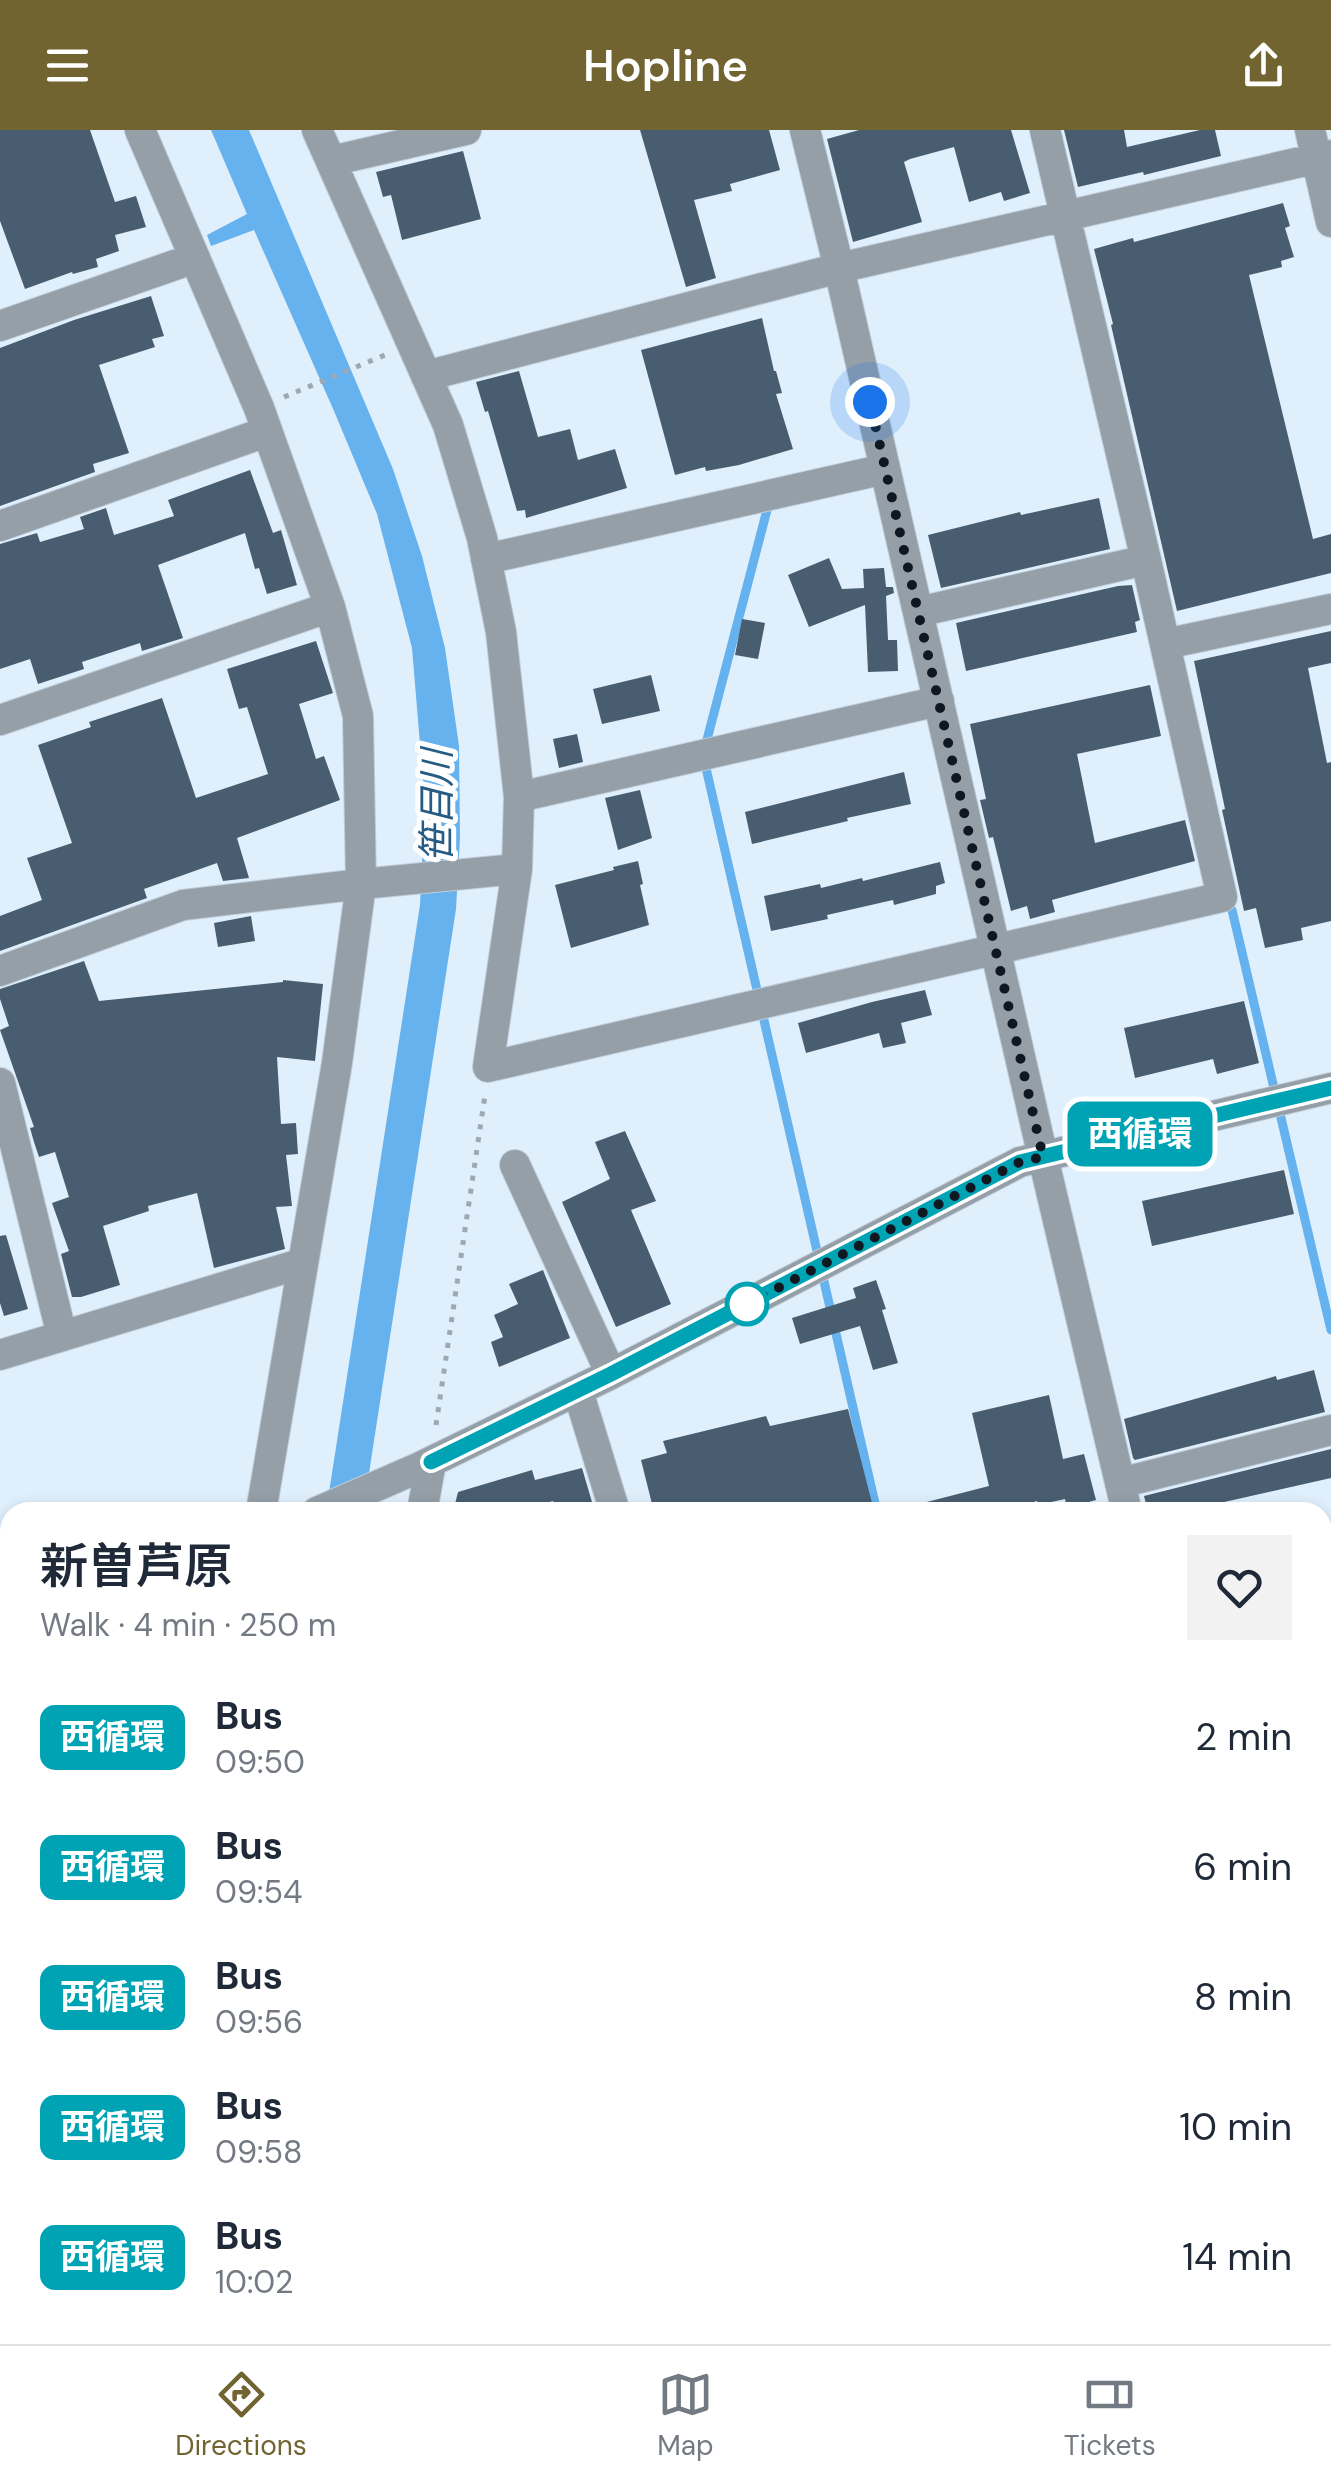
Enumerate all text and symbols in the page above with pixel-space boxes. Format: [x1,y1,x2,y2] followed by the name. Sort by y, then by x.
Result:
[583,36,748,95] text: Hopline
[40,38,95,93] icon: menu
[1236,38,1291,93] icon: share
[845,377,895,427] your location
[412,745,462,863] water label: 笹目川
[1082,1102,1198,1166] line badge: 西循環
[1087,1111,1193,1157] text: 西循環
[726,1283,768,1325] unlabelled marker
[40,1535,232,1598] text: 新曽芦原
[1187,1535,1292,1640] button: heart
[40,1604,336,1646] text: Walk · 4 min · 250 m
[215,1691,283,1741] text: Bus
[1195,1712,1292,1762] text: 2 min
[60,1714,165,1760] text: 西循環
[215,1741,305,1783] text: 09:50
[215,1821,283,1871] text: Bus
[1193,1842,1292,1892] text: 6 min
[60,1844,165,1890] text: 西循環
[215,1871,302,1913] text: 09:54
[215,1951,283,2001] text: Bus
[1194,1972,1292,2022] text: 8 min
[60,1974,165,2020] text: 西循環
[215,2001,303,2043] text: 09:56
[215,2081,283,2131] text: Bus
[1179,2102,1292,2152] text: 10 min
[60,2104,165,2150] text: 西循環
[215,2131,302,2173] text: 09:58
[215,2211,283,2261] text: Bus
[1182,2232,1292,2282] text: 14 min
[60,2234,165,2280] text: 西循環
[215,2261,293,2303] text: 10:02
[175,2367,307,2464] tab: Directions
[657,2367,714,2464] tab: Map
[1064,2367,1156,2464] tab: Tickets

